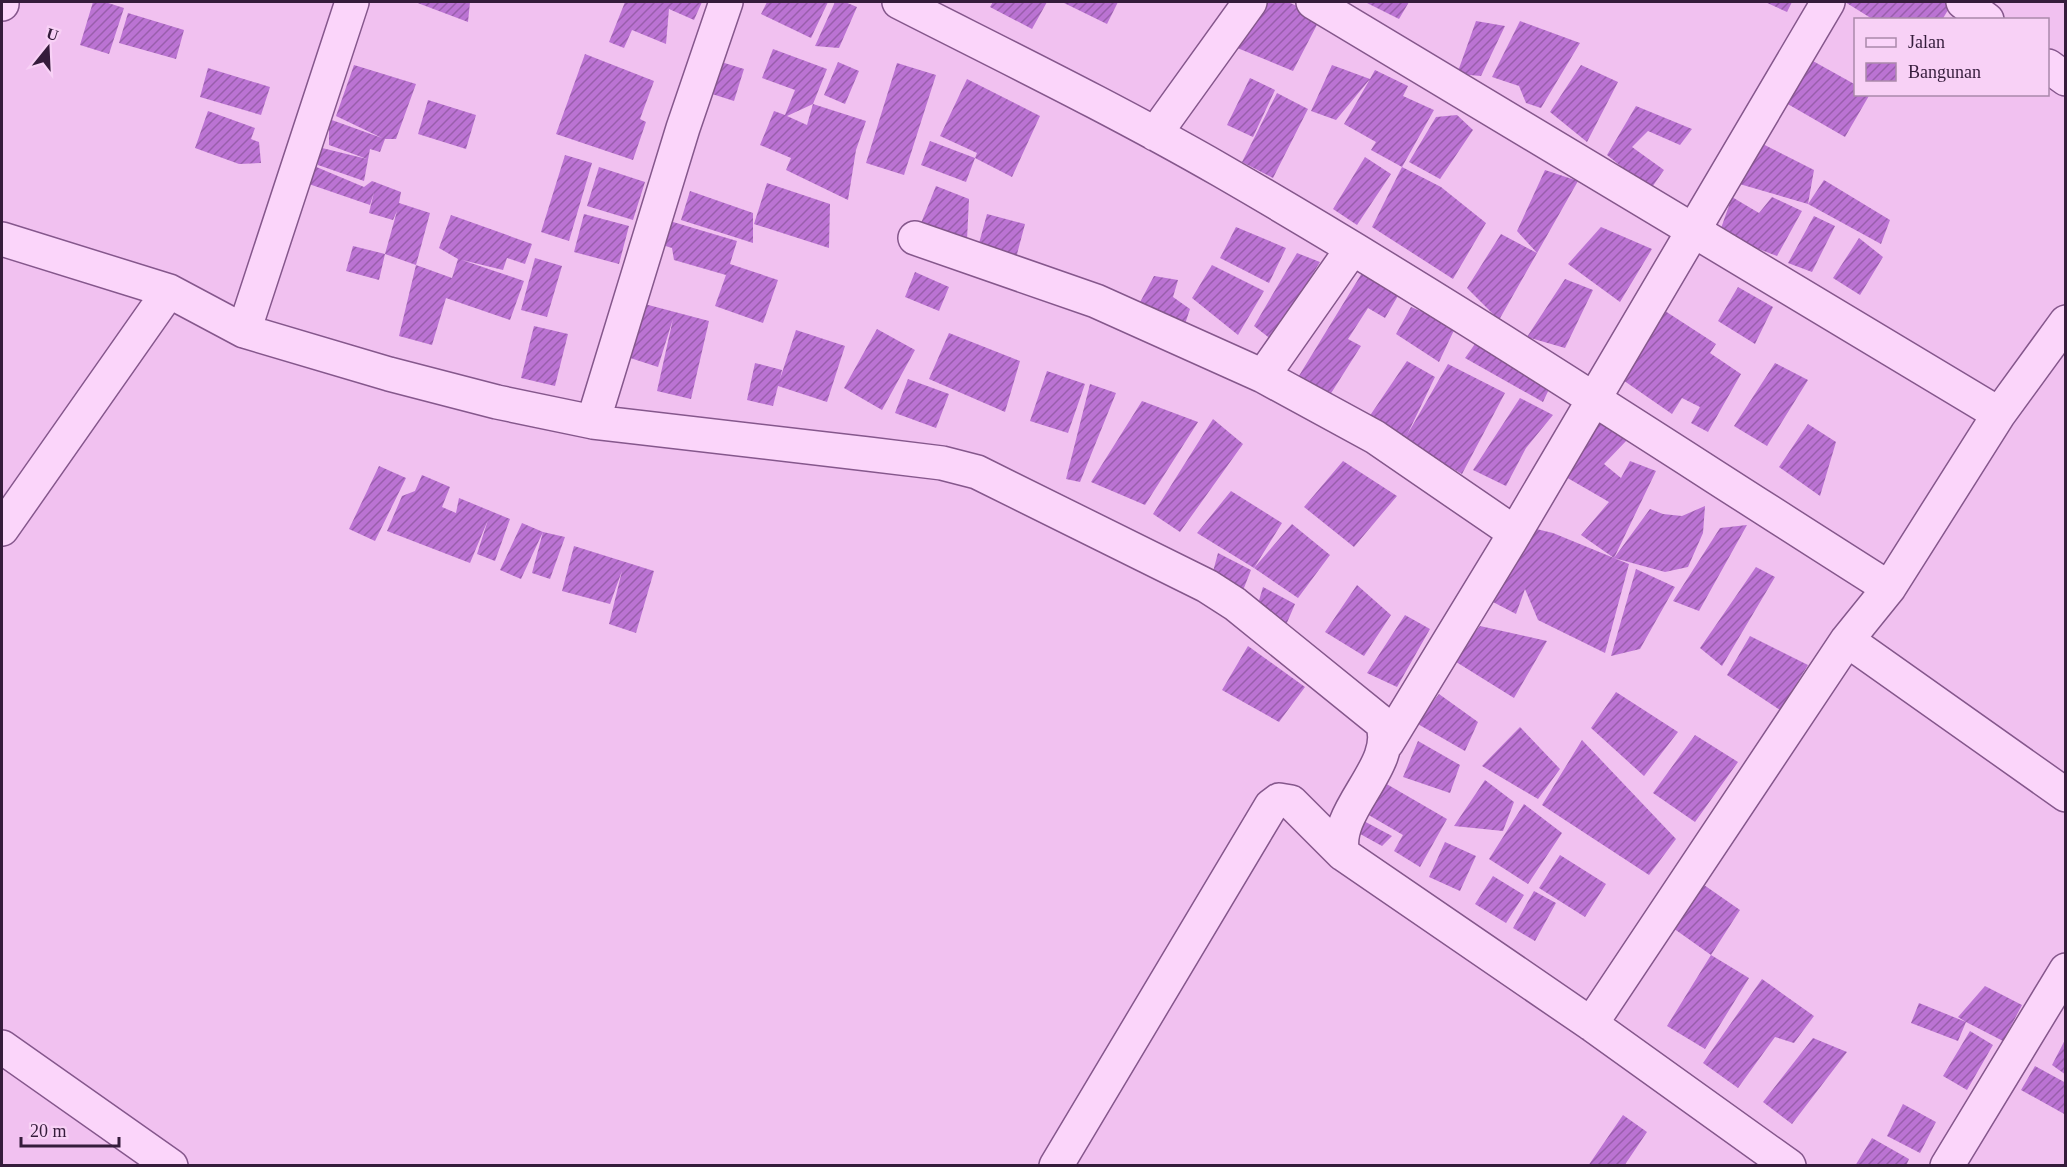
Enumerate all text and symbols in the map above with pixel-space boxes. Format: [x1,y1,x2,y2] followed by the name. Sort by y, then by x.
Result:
[18,18,78,78] north arrow
[1854,18,2049,96] legend
[44,24,61,44] text: U
[1908,32,1945,52] text: Jalan
[1908,62,1981,82] text: Bangunan
[21,1110,118,1148] scale bar
[30,1121,67,1141] text: 20 m

